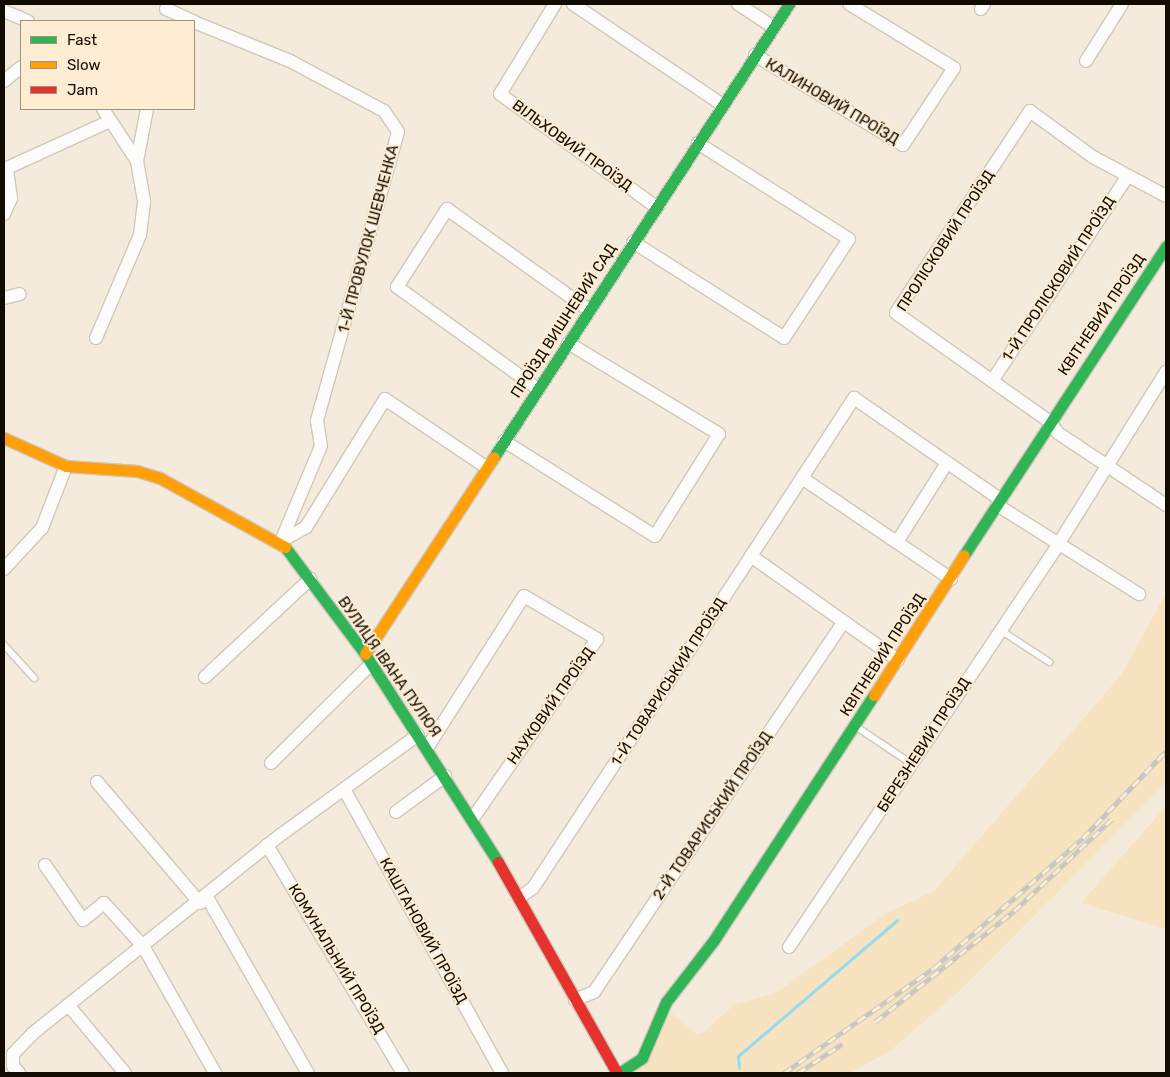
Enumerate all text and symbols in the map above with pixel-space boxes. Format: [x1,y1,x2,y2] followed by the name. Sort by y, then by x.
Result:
[20,20,195,110] legend
[67,31,97,49] text: Fast
[762,55,902,149] street label: КАЛИНОВИЙ ПРОЇЗД
[67,56,100,74] text: Slow
[67,81,98,99] text: Jam
[509,96,635,196] street label: ВІЛЬХОВИЙ ПРОЇЗД
[335,143,403,335] street label: 1-Й ПРОВУЛОК ШЕВЧЕНКА
[894,167,998,315] street label: ПРОЛІСКОВИЙ ПРОЇЗД
[999,193,1119,365] street label: 1-Й ПРОЛІСКОВИЙ ПРОЇЗД
[507,241,621,401] street label: ПРОЇЗД ВИШНЕВИЙ САД
[1055,251,1149,379] street label: КВІТНЕВИЙ ПРОЇЗД
[837,590,929,720] street label: КВІТНЕВИЙ ПРОЇЗД
[334,593,444,741] street label: ВУЛИЦЯ ІВАНА ПУЛЮЯ
[608,594,730,770] street label: 1-Й ТОВАРИСЬКИЙ ПРОЇЗД
[504,644,598,768] street label: НАУКОВИЙ ПРОЇЗД
[874,674,974,816] street label: БЕРЕЗНЕВИЙ ПРОЇЗД
[650,728,776,904] street label: 2-Й ТОВАРИСЬКИЙ ПРОЇЗД
[375,855,471,1007] street label: КАШТАНОВИЙ ПРОЇЗД
[284,881,388,1037] street label: КОМУНАЛЬНИЙ ПРОЇЗД

